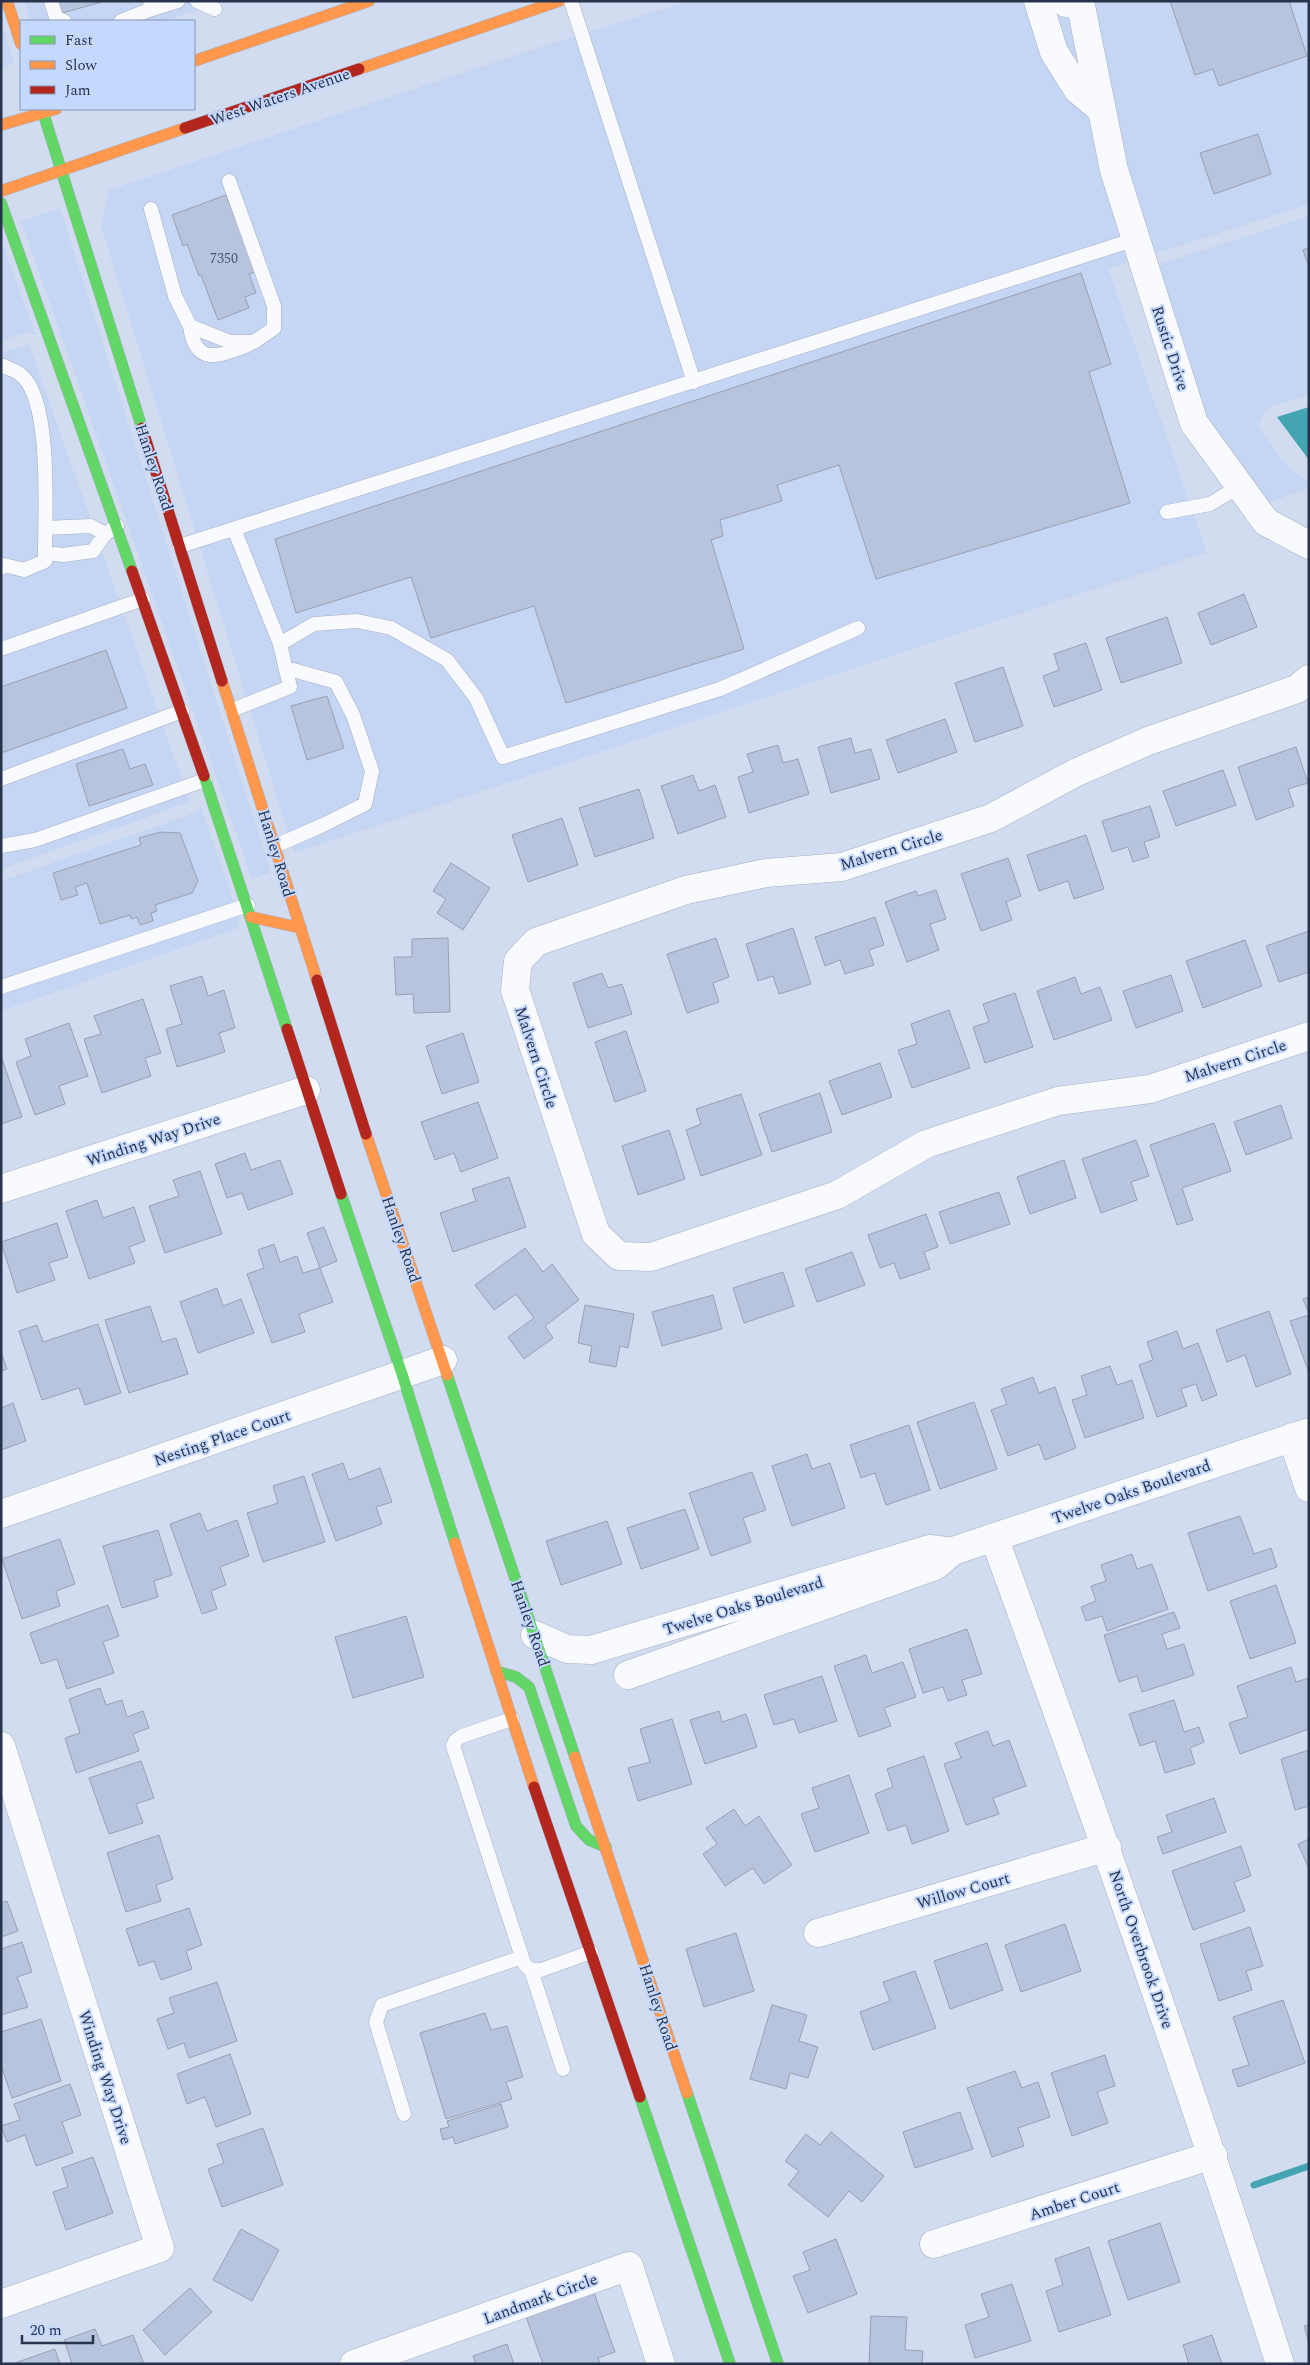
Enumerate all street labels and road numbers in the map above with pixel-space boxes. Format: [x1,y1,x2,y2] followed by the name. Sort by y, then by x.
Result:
[207,62,353,132] street label: West Waters Avenue
[1145,303,1195,394] street label: Rustic Drive
[129,421,179,514] street label: Hanley Road
[251,807,301,900] street label: Hanley Road
[837,823,945,877] street label: Malvern Circle
[508,1003,564,1111] street label: Malvern Circle
[1181,1033,1289,1089] street label: Malvern Circle
[83,1107,223,1173] street label: Winding Way Drive
[375,1193,427,1286] street label: Hanley Road
[151,1403,294,1473] street label: Nesting Place Court
[1049,1453,1214,1530] street label: Twelve Oaks Boulevard
[660,1570,826,1642] street label: Twelve Oaks Boulevard
[504,1577,556,1670] street label: Hanley Road
[914,1866,1013,1916] street label: Willow Court
[1103,1867,1180,2032] street label: North Overbrook Drive
[633,1961,683,2054] street label: Hanley Road
[72,2007,138,2147] street label: Winding Way Drive
[1026,2175,1123,2227] street label: Amber Court
[480,2267,601,2331] street label: Landmark Circle

